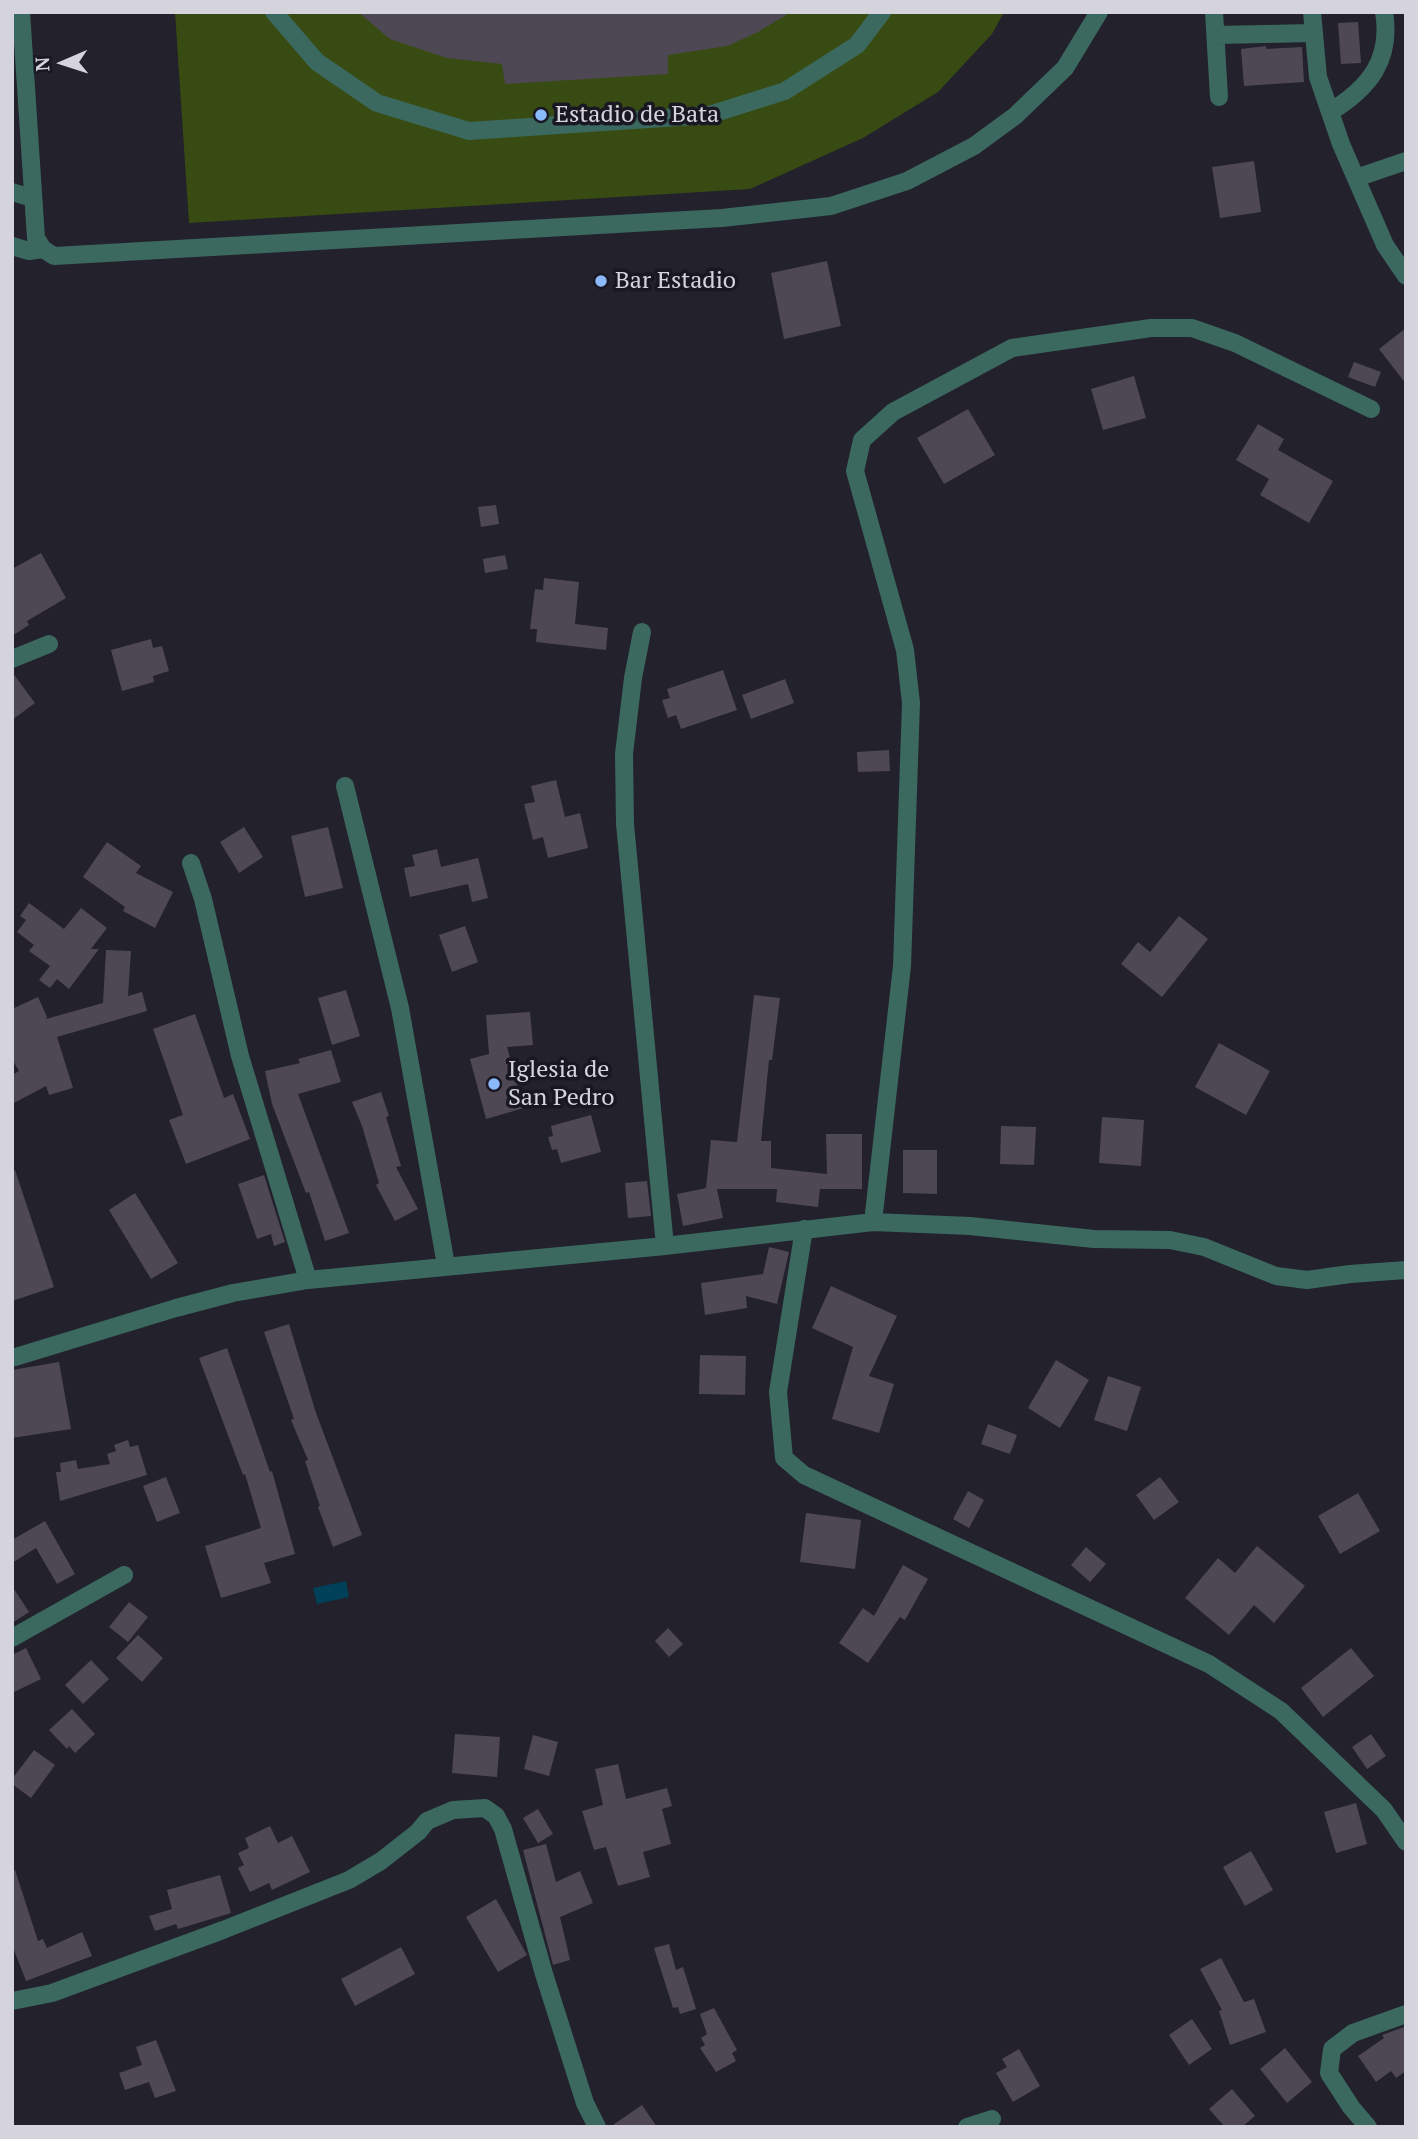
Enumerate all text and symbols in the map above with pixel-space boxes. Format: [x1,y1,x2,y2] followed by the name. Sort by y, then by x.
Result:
[28,28,98,98] north arrow
[29,56,54,72] text: N
[555,101,719,129] place label: Estadio de Bata
[533,107,549,123] marker: Estadio de Bata
[615,267,736,295] place label: Bar Estadio
[593,273,609,289] marker: Bar Estadio
[508,1056,615,1112] place label: Iglesia de San Pedro
[486,1076,502,1092] marker: Iglesia de San Pedro

